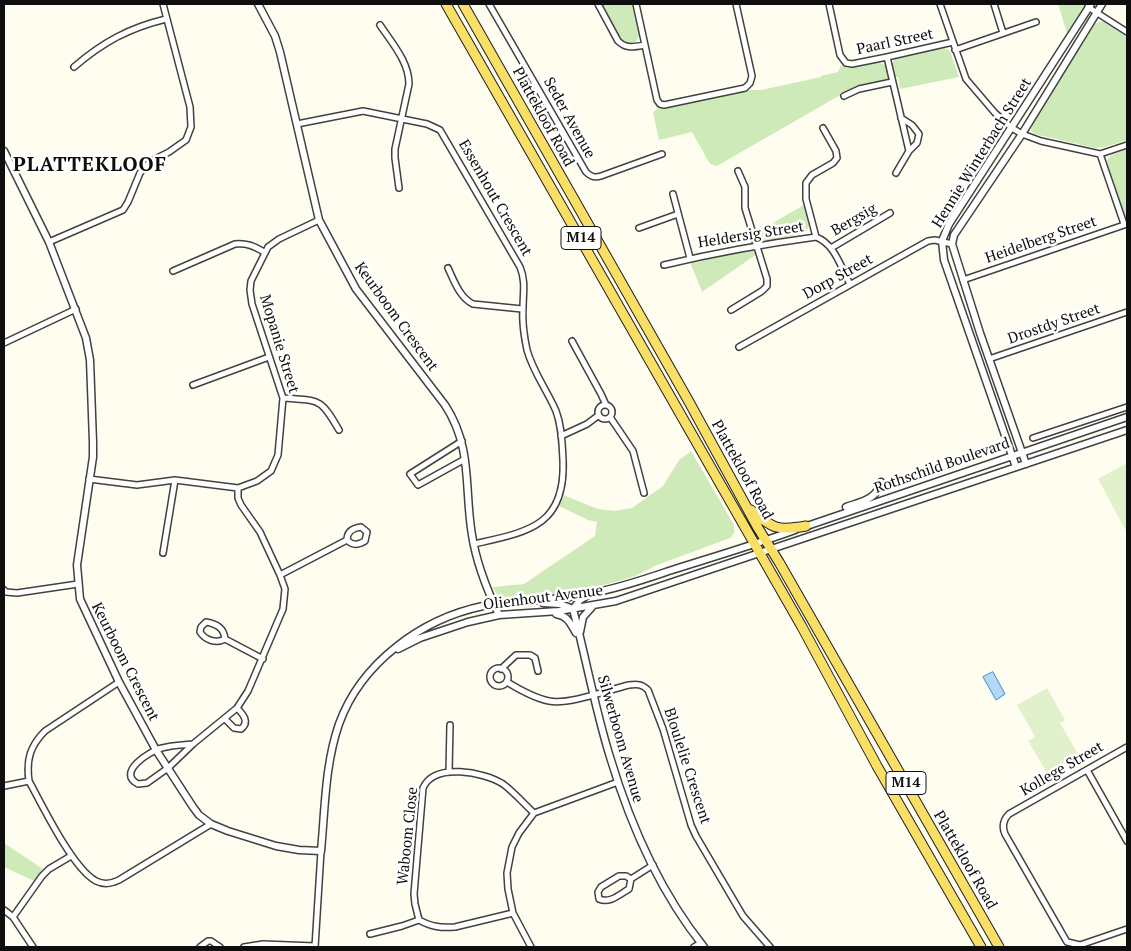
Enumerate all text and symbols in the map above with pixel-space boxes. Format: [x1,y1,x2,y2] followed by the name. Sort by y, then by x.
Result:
[855,25,935,59] street label: Paarl Street
[508,64,578,170] street label: Plattekloof Road
[539,74,599,162] street label: Seder Avenue
[928,75,1036,231] street label: Hennie Winterbach Street
[454,137,536,259] street label: Essenhout Crescent
[12,153,168,177] district label: PLATTEKLOOF
[828,200,880,240] street label: Bergsig
[983,213,1099,267] street label: Heidelberg Street
[697,218,805,252] street label: Heldersig Street
[561,227,601,250] road number: M14
[800,251,876,303] street label: Dorp Street
[350,259,442,375] street label: Keurboom Crescent
[255,293,303,395] street label: Mopanie Street
[1006,300,1102,348] street label: Drostdy Street
[707,417,777,523] street label: Plattekloof Road
[872,434,1012,498] street label: Rothschild Boulevard
[482,582,604,614] street label: Olienhout Avenue
[87,600,163,724] street label: Keurboom Crescent
[593,673,647,805] street label: Silwerboom Avenue
[660,706,714,826] street label: Bloulelie Crescent
[1017,738,1107,800] street label: Kollege Street
[886,771,926,794] road number: M14
[394,786,422,886] street label: Waboom Close
[930,808,1000,912] street label: Plattekloof Road

